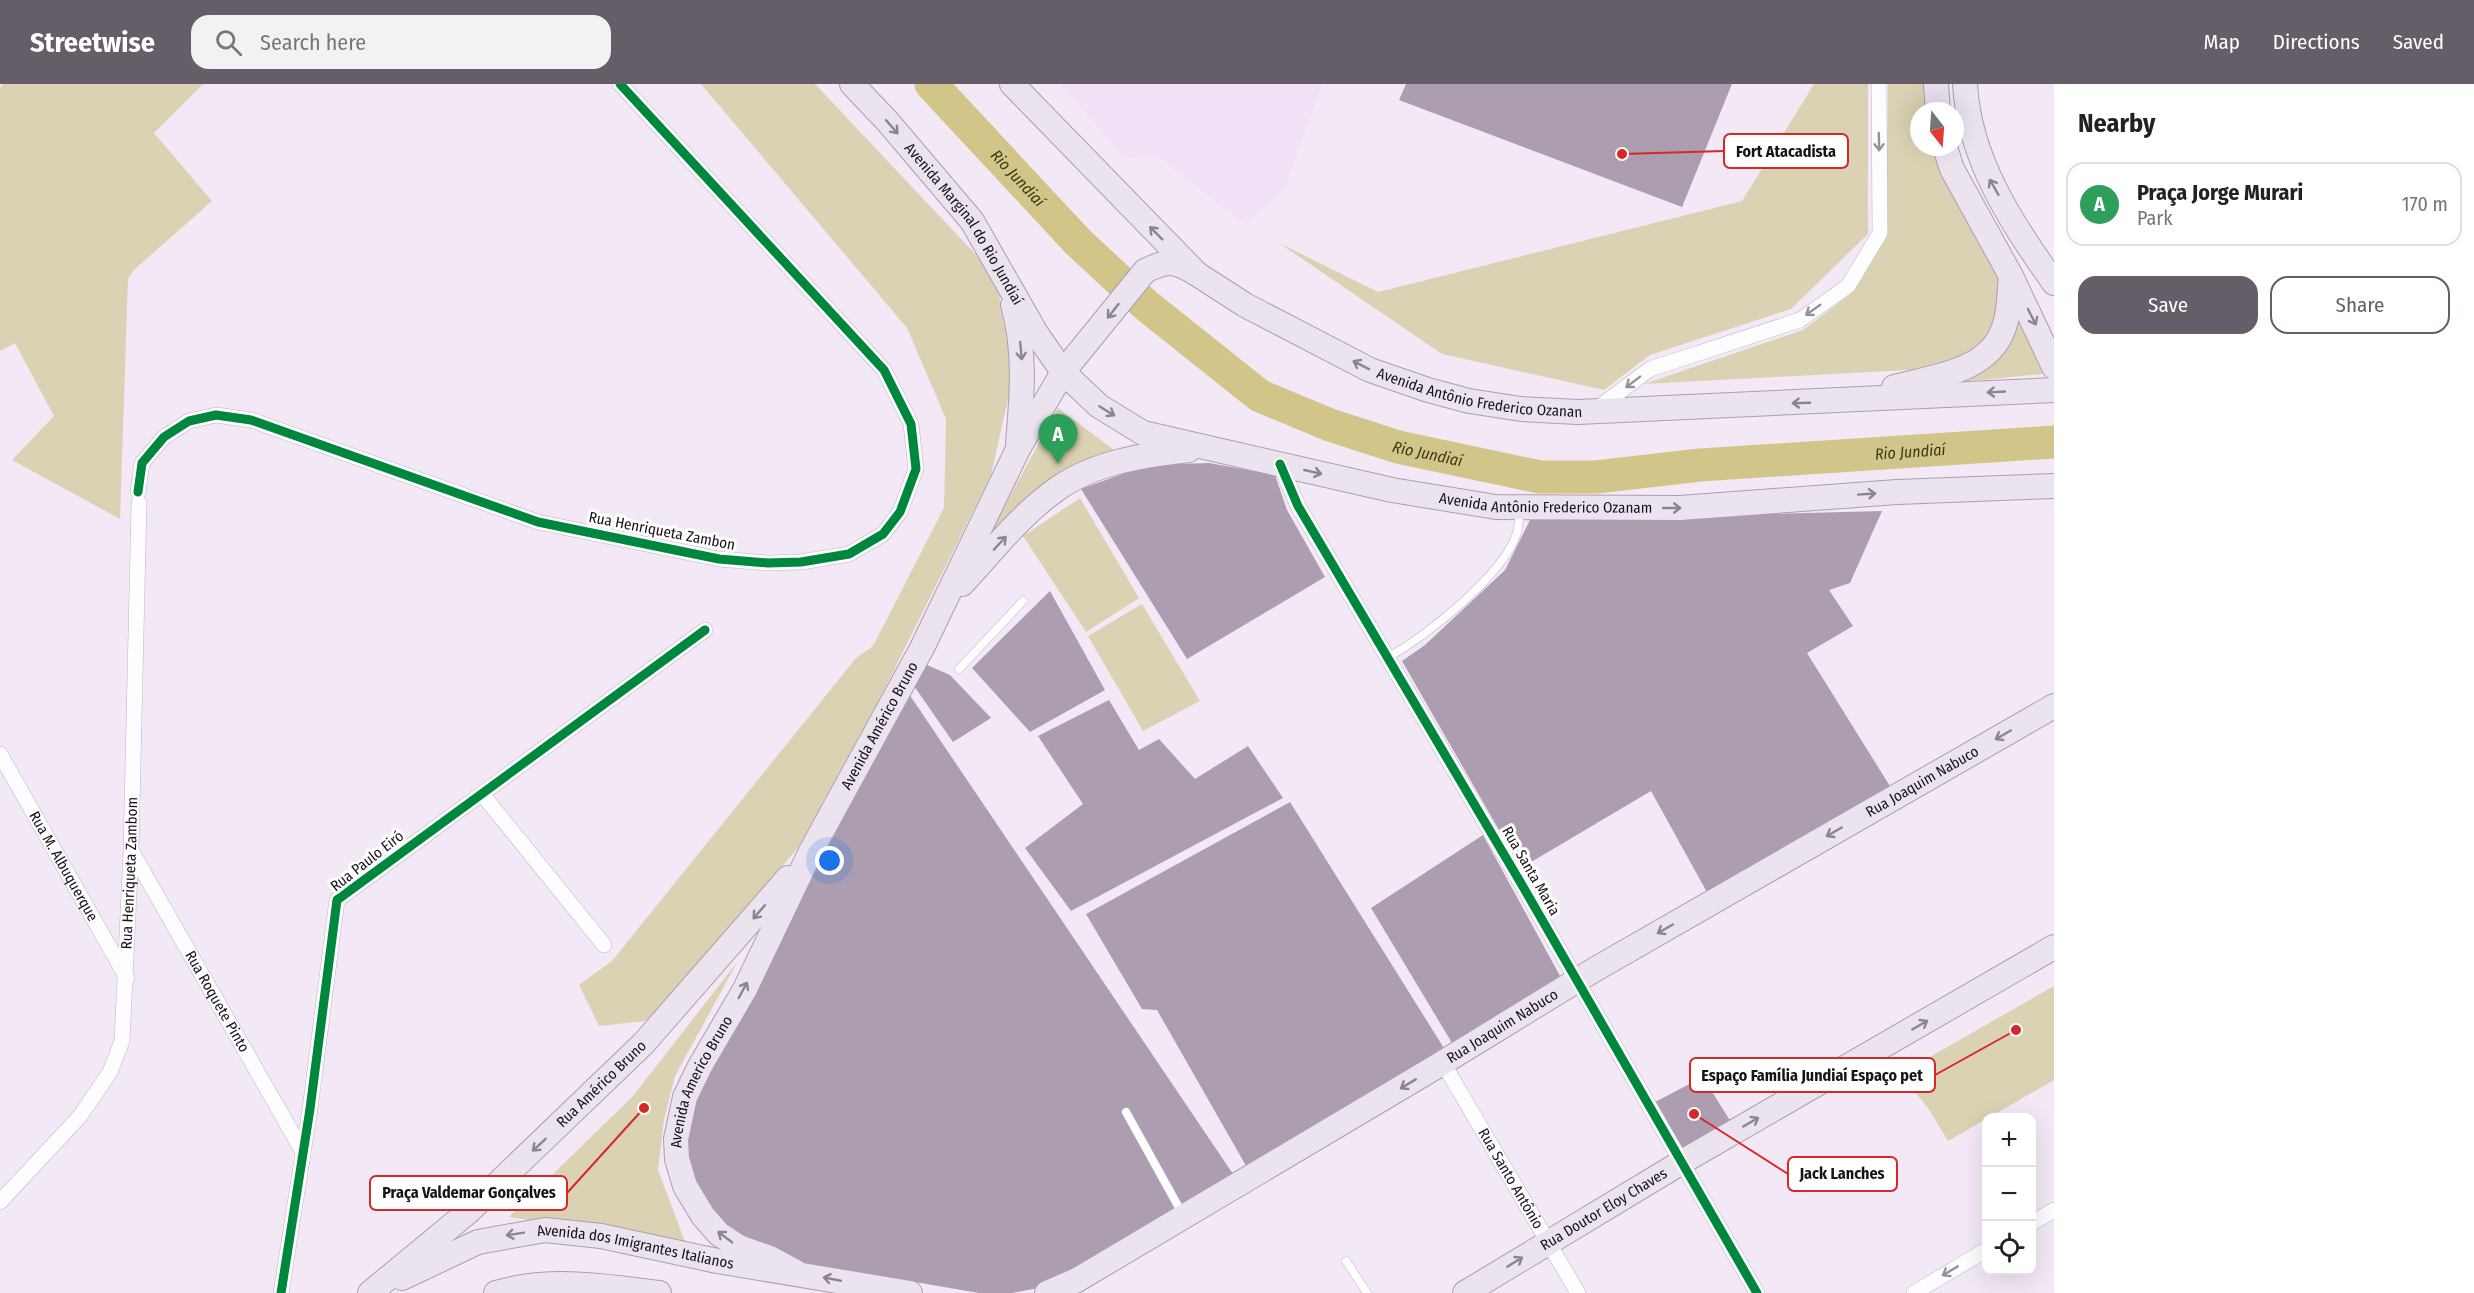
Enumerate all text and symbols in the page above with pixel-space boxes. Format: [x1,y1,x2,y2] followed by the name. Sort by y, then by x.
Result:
[191,15,611,69] search box
[30,26,155,59] text: Streetwise
[212,26,245,59] icon: search
[260,29,366,56] text: Search here
[2203,29,2240,55] text: Map
[2273,29,2360,55] text: Directions
[2393,29,2444,55] text: Saved
[1910,102,1964,156] north arrow
[2078,108,2155,139] text: Nearby
[885,119,899,134] one-way arrow
[1873,132,1885,152] one-way arrow
[1724,134,1848,168] callout: Fort Atacadista
[901,139,1027,308] street label: Avenida Marginal do Rio Jundiaí
[1736,142,1836,161] text: Fort Atacadista
[987,145,1050,211] water label: Rio Jundiaí
[1988,179,2000,196] one-way arrow
[2137,179,2303,206] text: Praça Jorge Murari
[2094,192,2105,216] text: A
[2402,192,2448,216] text: 170 m
[2137,206,2173,230] text: Park
[1149,225,1163,240] one-way arrow
[2078,276,2258,334] button: Save
[2270,276,2450,334] button: Share
[1107,303,1120,319] one-way arrow
[1806,304,1822,317] one-way arrow
[2027,308,2038,326] one-way arrow
[1015,341,1026,361] one-way arrow
[1352,359,1370,370] one-way arrow
[1374,364,1583,421] street label: Avenida Antônio Frederico Ozanan
[1626,375,1642,388] one-way arrow
[1986,386,2006,397] one-way arrow
[1791,397,1811,408] one-way arrow
[1098,405,1115,417] one-way arrow
[1038,414,1078,464] pin: A
[1390,436,1465,470] water label: Rio Jundiaí
[1874,440,1947,463] water label: Rio Jundiaí
[1303,466,1322,478] one-way arrow
[1438,489,1652,517] street label: Avenida Antônio Frederico Ozanam
[1856,489,1876,500] one-way arrow
[1662,502,1682,514] one-way arrow
[587,508,737,554] street label: Rua Henriqueta Zambon
[993,536,1007,551] one-way arrow
[837,658,922,793] street label: Avenida Américo Bruno
[1995,729,2012,741] one-way arrow
[1863,742,1982,821] street label: Rua Joaquim Nabuco
[117,797,141,950] street label: Rua Henriqueta Zambom
[25,808,102,924] street label: Rua M. Albuquerque
[1498,823,1564,919] street label: Rua Santa Maria
[1826,826,1843,838] one-way arrow
[327,827,407,895] street label: Rua Paulo Eiró
[815,846,844,875] your location
[753,904,766,920] one-way arrow
[1657,923,1674,935] one-way arrow
[181,948,253,1055] street label: Rua Roquete Pinto
[737,982,749,999] one-way arrow
[1443,985,1561,1067] street label: Rua Joaquim Nabuco
[667,1012,736,1149] street label: Avenida Americo Bruno
[1911,1018,1928,1030] one-way arrow
[553,1037,650,1131] street label: Rua Américo Bruno
[1690,1058,1935,1092] callout: Espaço Família Jundiaí Espaço pet
[1701,1066,1923,1086] text: Espaço Família Jundiaí Espaço pet
[1400,1078,1417,1090] one-way arrow
[1982,1113,2036,1275] map controls
[1982,1113,2036,1167] button: +
[1742,1116,1759,1128] one-way arrow
[1474,1125,1547,1232] street label: Rua Santo Antônio
[531,1137,546,1152] one-way arrow
[1788,1157,1897,1191] callout: Jack Lanches
[1537,1164,1670,1254] street label: Rua Doutor Eloy Chaves
[1798,1164,1885,1183] text: Jack Lanches
[1982,1167,2036,1221] button: −
[370,1176,567,1210] callout: Praça Valdemar Gonçalves
[382,1183,556,1203] text: Praça Valdemar Gonçalves
[535,1221,735,1273] street label: Avenida dos Imigrantes Italianos
[1982,1221,2036,1275] button: locate
[506,1229,526,1240] one-way arrow
[718,1231,734,1243] one-way arrow
[1506,1256,1523,1268] one-way arrow
[1942,1266,1959,1278] one-way arrow
[822,1273,842,1284] one-way arrow

